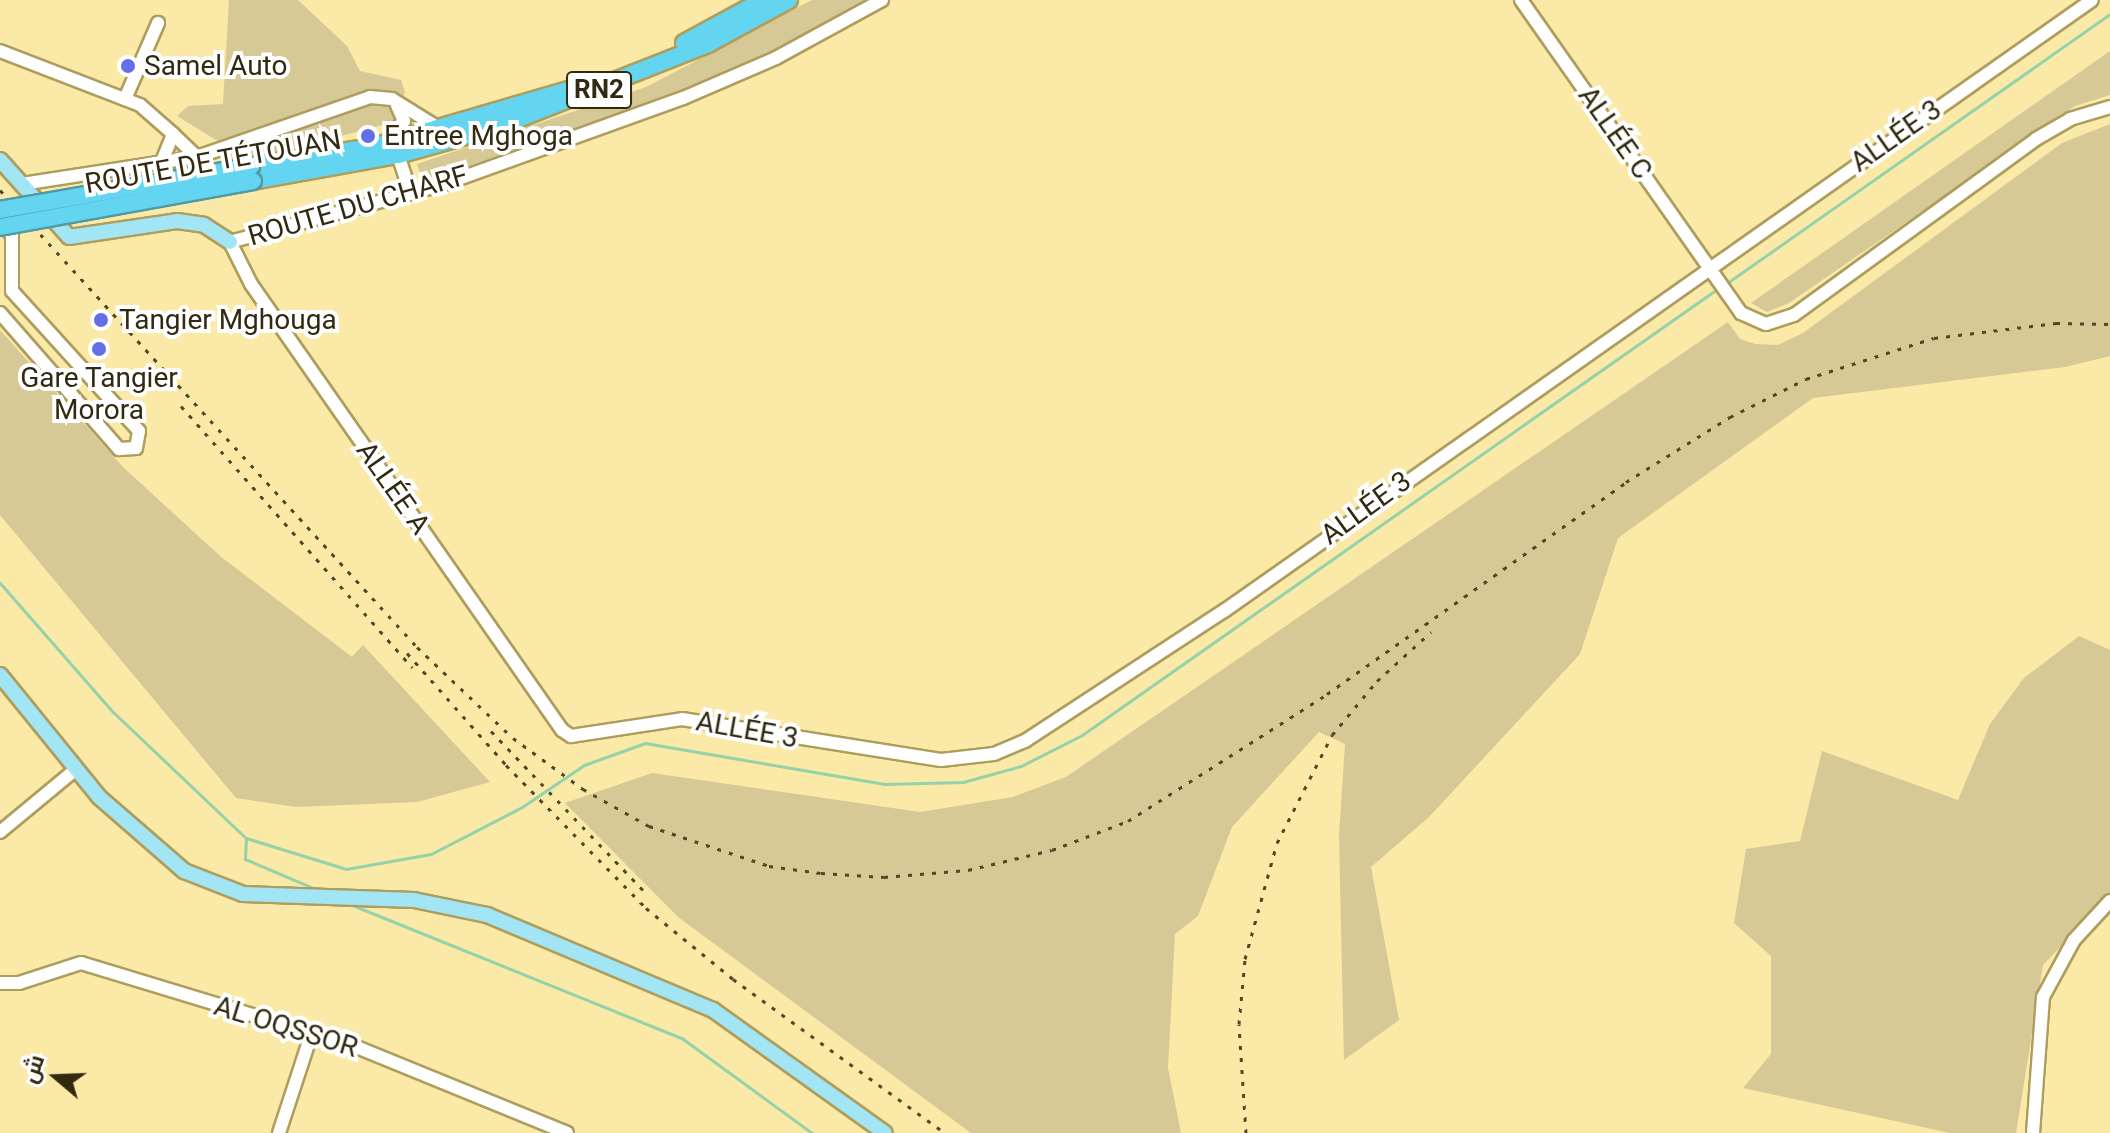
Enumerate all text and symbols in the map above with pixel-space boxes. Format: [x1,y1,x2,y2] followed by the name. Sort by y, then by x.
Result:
[144,49,287,83] place label: Samel Auto
[119,57,137,75] marker: Samel Auto
[565,68,633,112] road number: RN2
[1571,80,1659,186] street label: ALLÉE C
[1844,93,1948,179] street label: ALLÉE 3
[384,119,573,153] place label: Entree Mghoga
[82,123,344,201] street label: ROUTE DE TÉTOUAN
[359,127,377,145] marker: Entree Mghoga
[244,159,472,253] street label: ROUTE DU CHARF
[119,303,337,337] place label: Tangier Mghouga
[90,309,112,331] marker: Tangier Mghouga
[90,340,108,358] marker: Gare Tangier Morora
[20,361,178,427] place label: Gare Tangier Morora
[349,435,437,541] street label: ALLÉE A
[1314,464,1418,552] street label: ALLÉE 3
[693,705,801,755] street label: ALLÉE 3
[210,989,362,1065] street label: AL OQSSOR
[16,1037,96,1117] north arrow
[16,1052,49,1086] text: ش

